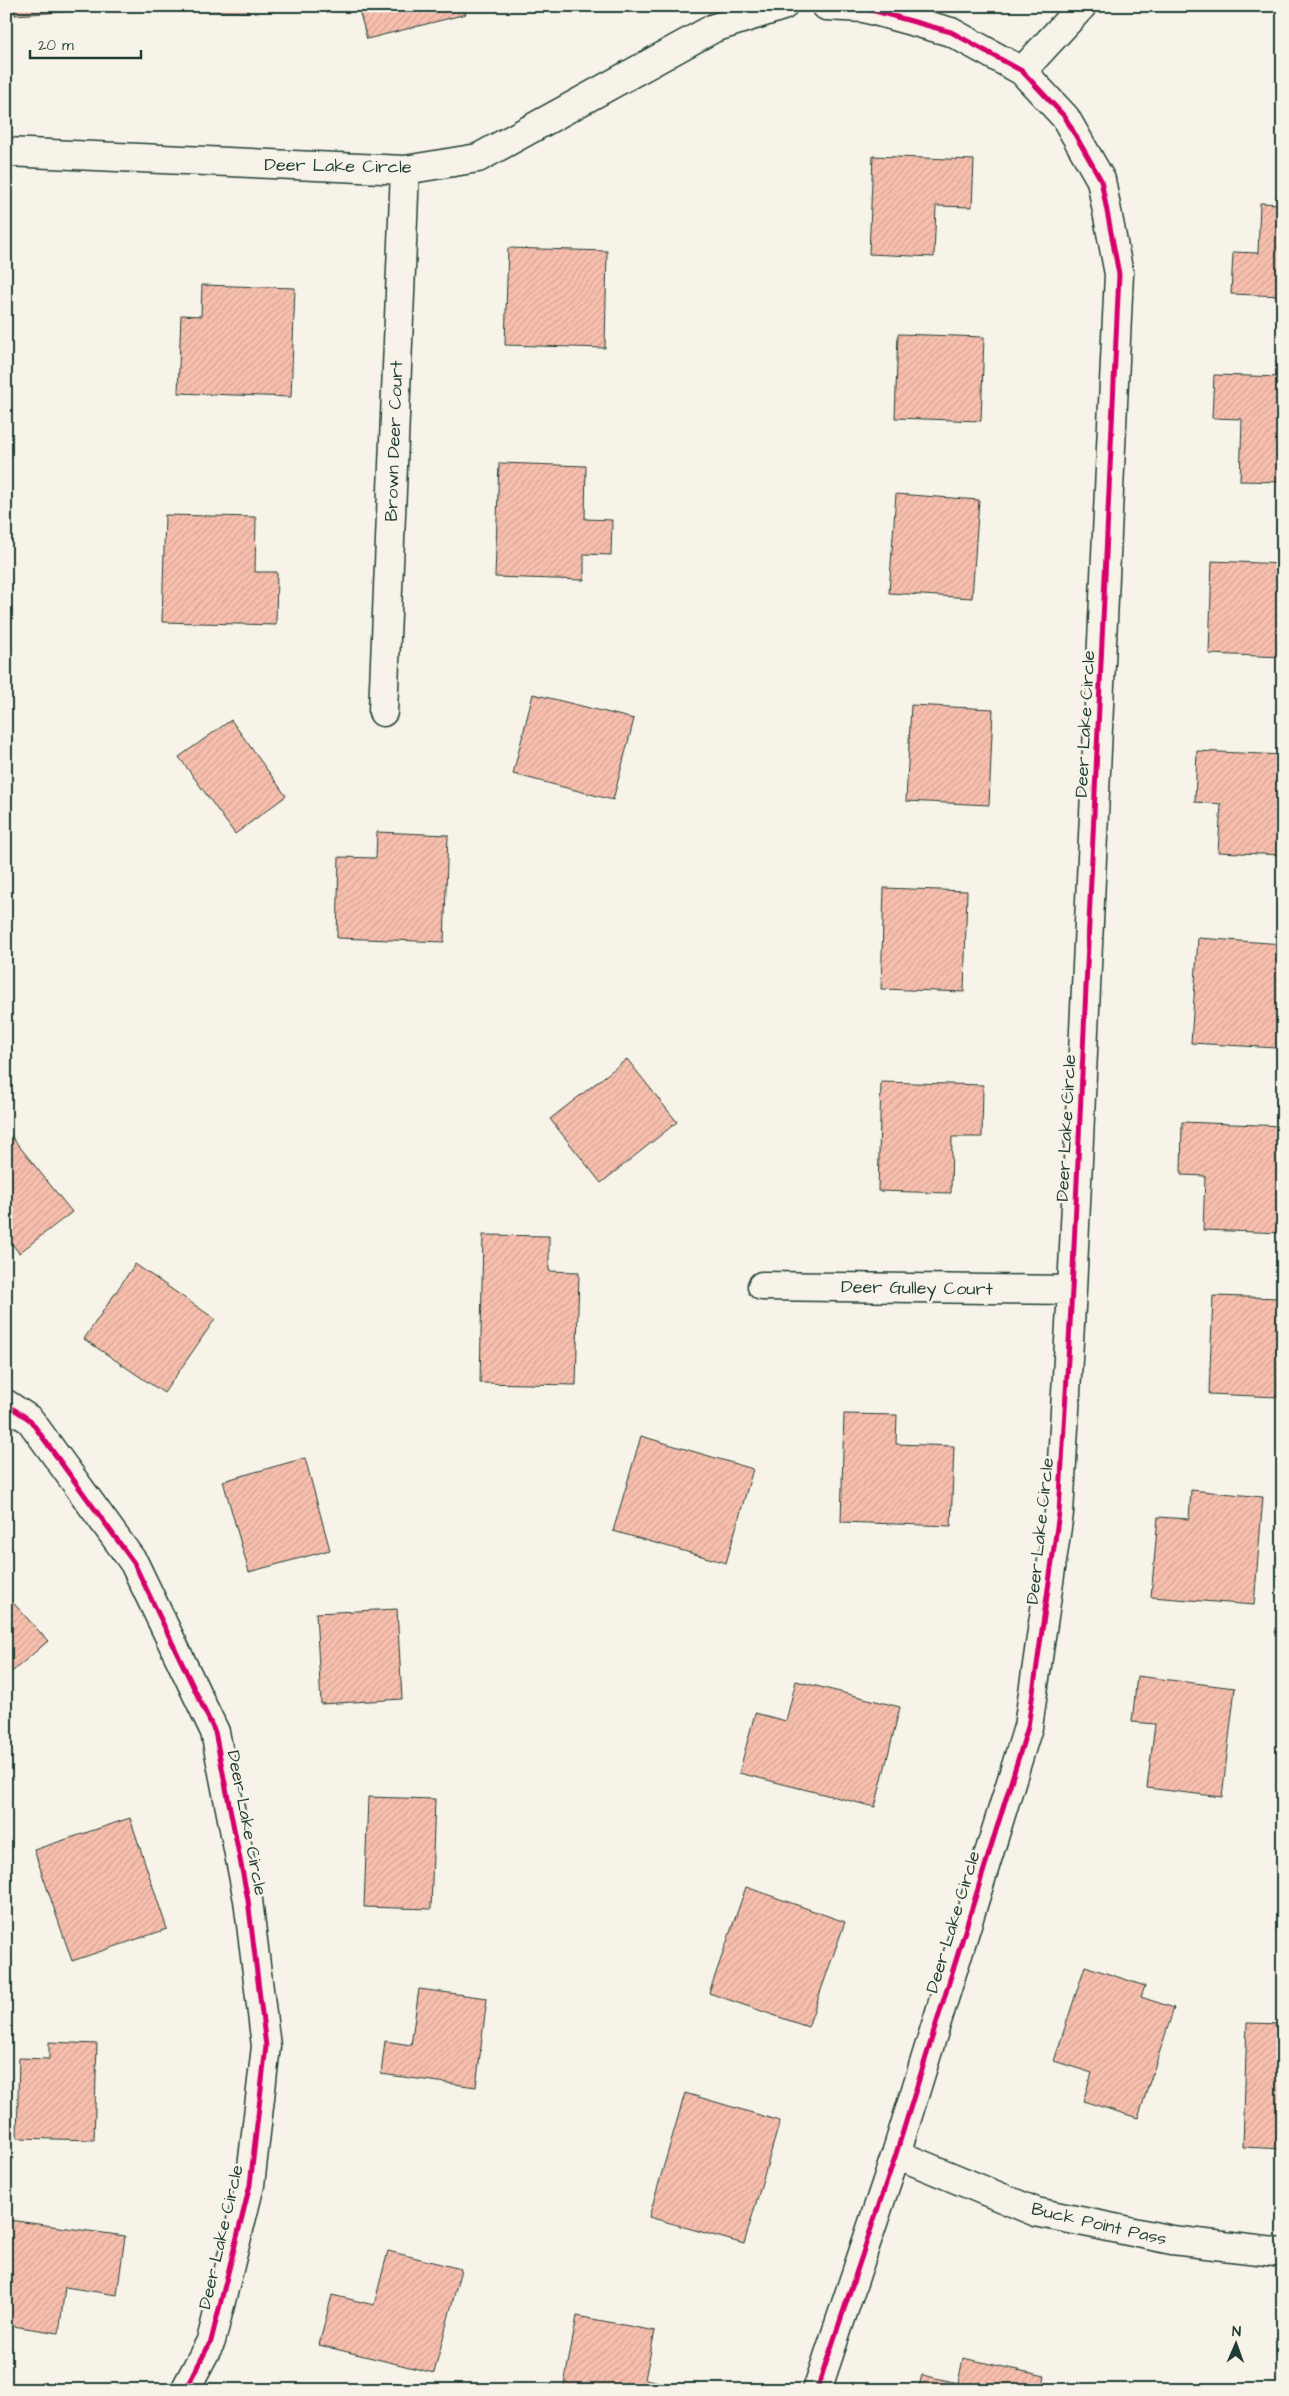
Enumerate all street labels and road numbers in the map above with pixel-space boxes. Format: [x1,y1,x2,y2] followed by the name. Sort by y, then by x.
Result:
[264,152,412,180] street label: Deer Lake Circle
[379,359,409,522] street label: Brown Deer Court
[1069,650,1101,798] street label: Deer Lake Circle
[1050,1054,1082,1202] street label: Deer Lake Circle
[841,1274,994,1303] street label: Deer Gulley Court
[1020,1456,1060,1606] street label: Deer Lake Circle
[221,1748,273,1898] street label: Deer Lake Circle
[920,1848,987,1996] street label: Deer Lake Circle
[192,2162,250,2312] street label: Deer Lake Circle
[1029,2196,1169,2252] street label: Buck Point Pass

